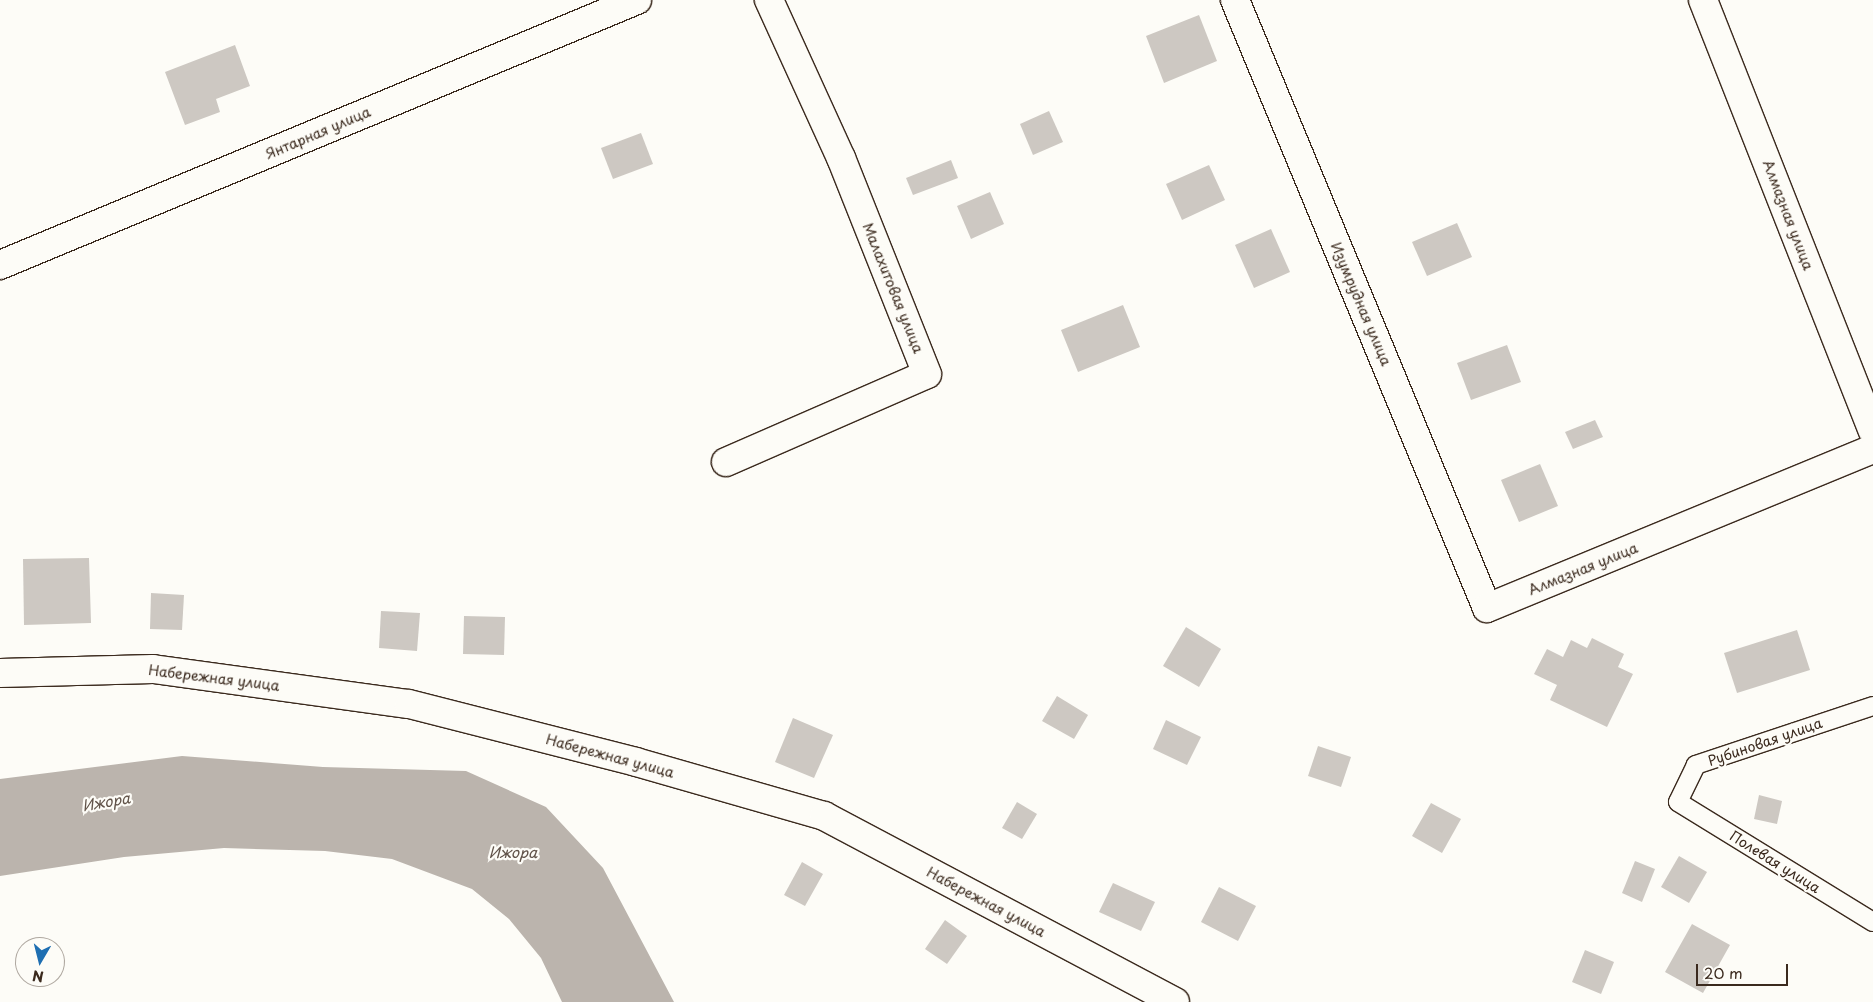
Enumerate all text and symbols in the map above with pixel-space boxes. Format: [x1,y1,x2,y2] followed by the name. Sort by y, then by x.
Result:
[263,103,373,163] street label: Янтарная улица
[1759,157,1817,273] street label: Алмазная улица
[859,220,927,356] street label: Малахитовая улица
[1327,239,1395,369] street label: Изумрудная улица
[1525,539,1641,599] street label: Алмазная улица
[147,662,281,694] street label: Набережная улица
[1706,715,1824,769] street label: Рубиновая улица
[544,731,676,781] street label: Набережная улица
[80,788,132,814] water label: Ижора
[1727,827,1823,897] street label: Полевая улица
[489,843,537,861] water label: Ижора
[923,863,1049,941] street label: Набережная улица
[15,937,65,987] north arrow
[1698,954,1790,986] scale bar
[1704,961,1743,984] text: 20 m
[31,965,45,988] text: N

